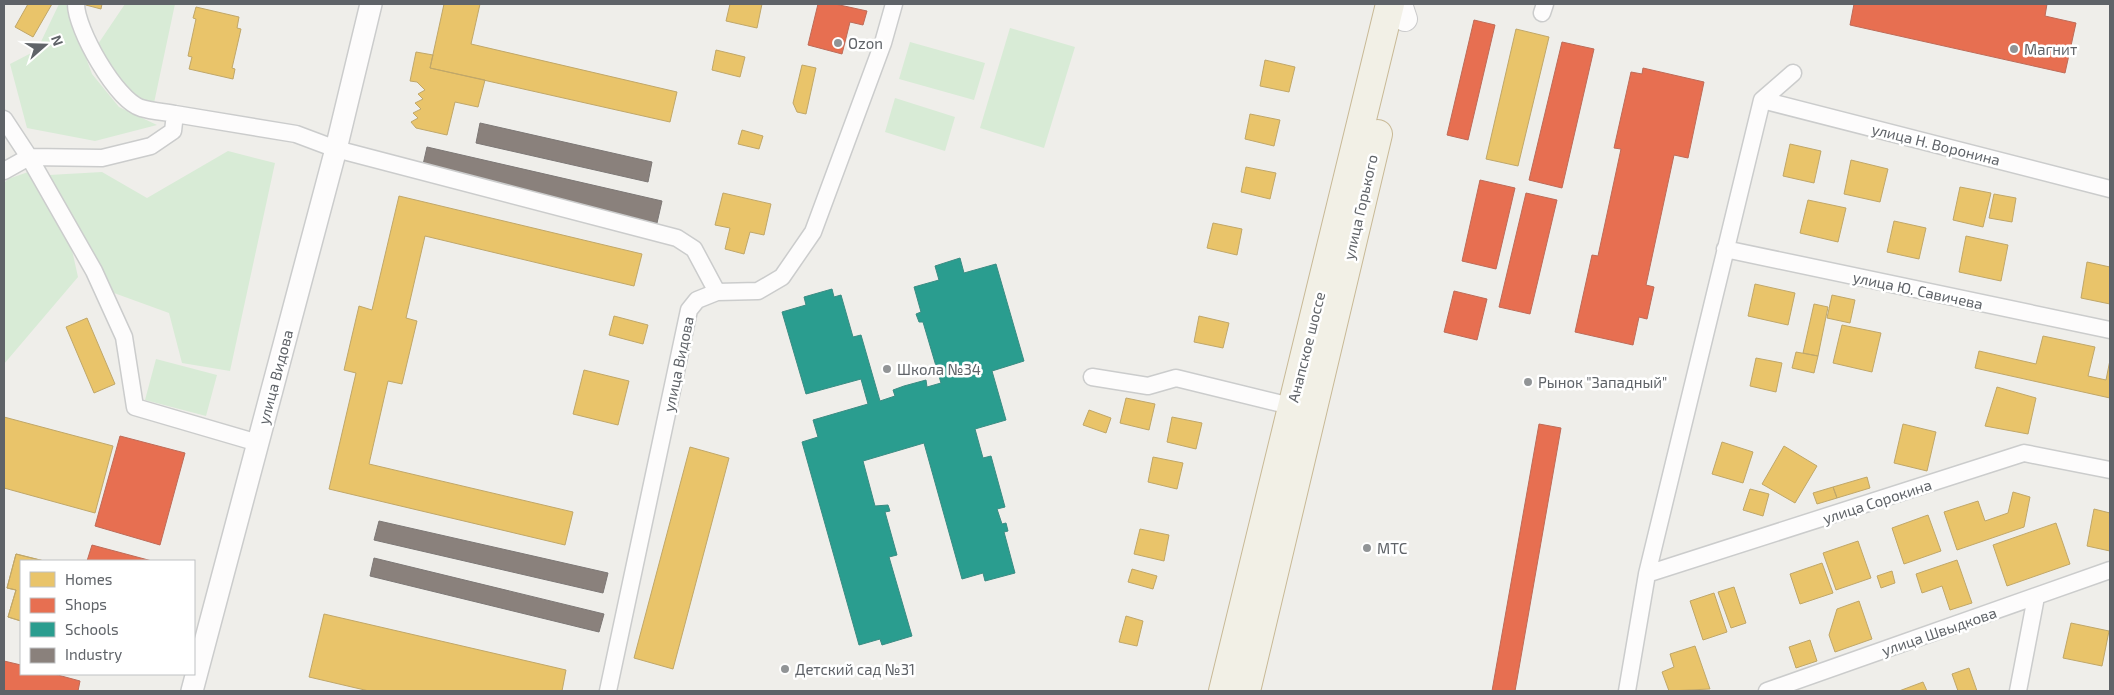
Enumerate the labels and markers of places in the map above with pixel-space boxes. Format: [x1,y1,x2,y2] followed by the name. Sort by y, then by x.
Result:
[848,34,883,52] place label: Ozon
[832,37,844,49] marker: Ozon
[2024,40,2077,58] place label: Магнит
[2008,43,2020,55] marker: Магнит
[897,360,981,378] place label: Школа №34
[881,363,893,375] marker: Школа №34
[1538,373,1667,391] place label: Рынок "Западный"
[1522,376,1534,388] marker: Рынок "Западный"
[1377,539,1408,557] place label: МТС
[1361,542,1373,554] marker: МТС
[795,660,915,678] place label: Детский сад №31
[779,663,791,675] marker: Детский сад №31

